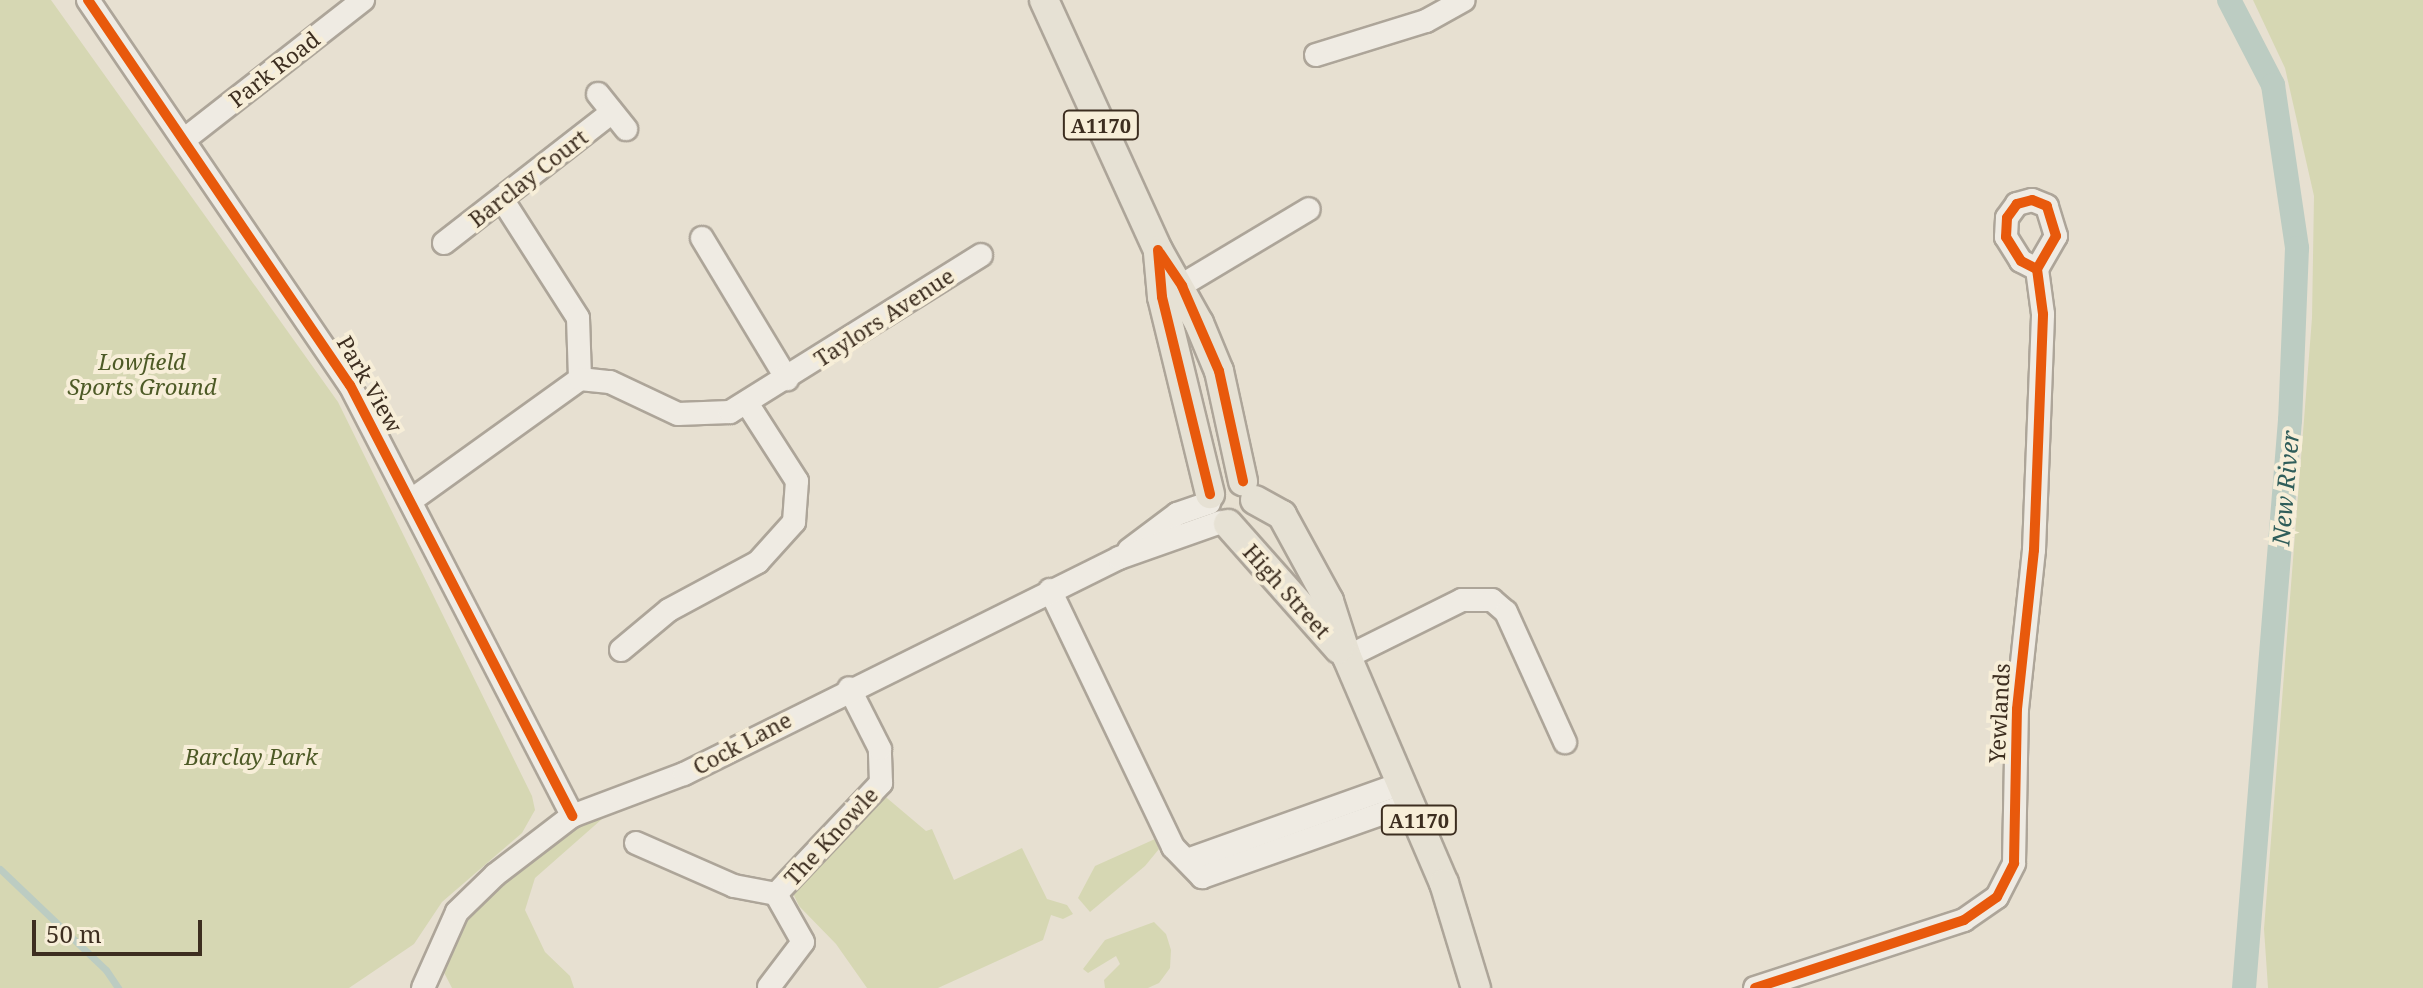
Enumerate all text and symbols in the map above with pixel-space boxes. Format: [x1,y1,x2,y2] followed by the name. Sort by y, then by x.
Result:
[223,25,325,113] street label: Park Road
[1061,109,1141,141] road number: A1170
[463,124,593,232] street label: Barclay Court
[809,262,959,372] street label: Taylors Avenue
[332,331,408,437] street label: Park View
[68,348,216,400] park label: Lowfield Sports Ground
[2266,429,2304,547] water label: New River
[1238,539,1336,643] street label: High Street
[1983,662,2015,764] street label: Yewlands
[688,706,796,780] street label: Cock Lane
[184,744,318,770] park label: Barclay Park
[779,781,883,891] street label: The Knowle
[1379,804,1459,836] road number: A1170
[36,904,206,954] scale bar
[46,917,102,950] text: 50 m

